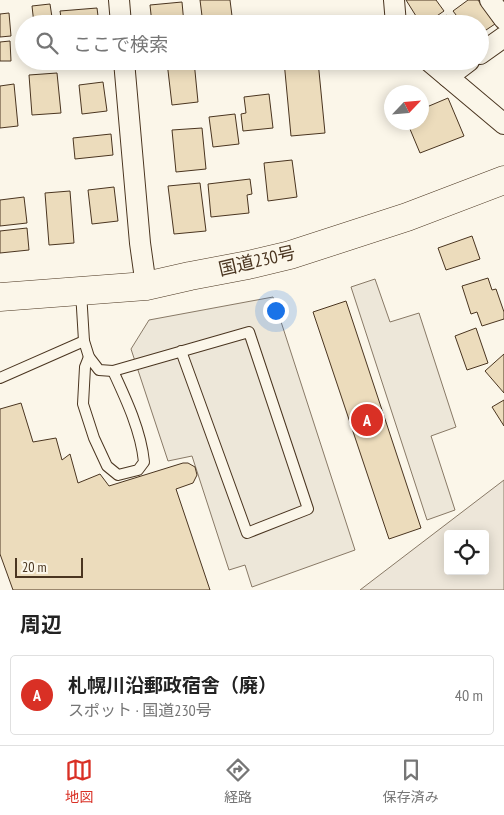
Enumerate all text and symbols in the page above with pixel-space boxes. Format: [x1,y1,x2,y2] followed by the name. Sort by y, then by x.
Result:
[15,15,489,70] search box
[33,29,61,57] icon: search
[73,32,168,56] text: ここで検索
[384,85,429,130] north arrow
[216,240,298,281] street label: 国道230号
[263,298,289,324] your location
[351,401,383,439] pin: A
[444,530,489,575] map controls
[444,530,489,575] button: locate
[15,555,82,578] scale bar
[22,558,47,576] text: 20 m
[20,611,62,638] text: 周辺
[68,673,277,697] text: 札幌川沿郵政宿舎（廃）
[33,685,41,705] text: A
[455,685,483,705] text: 40 m
[68,700,212,720] text: スポット · 国道230号
[65,756,93,806] tab: 地図
[224,756,252,806] tab: 経路
[383,756,439,806] tab: 保存済み

